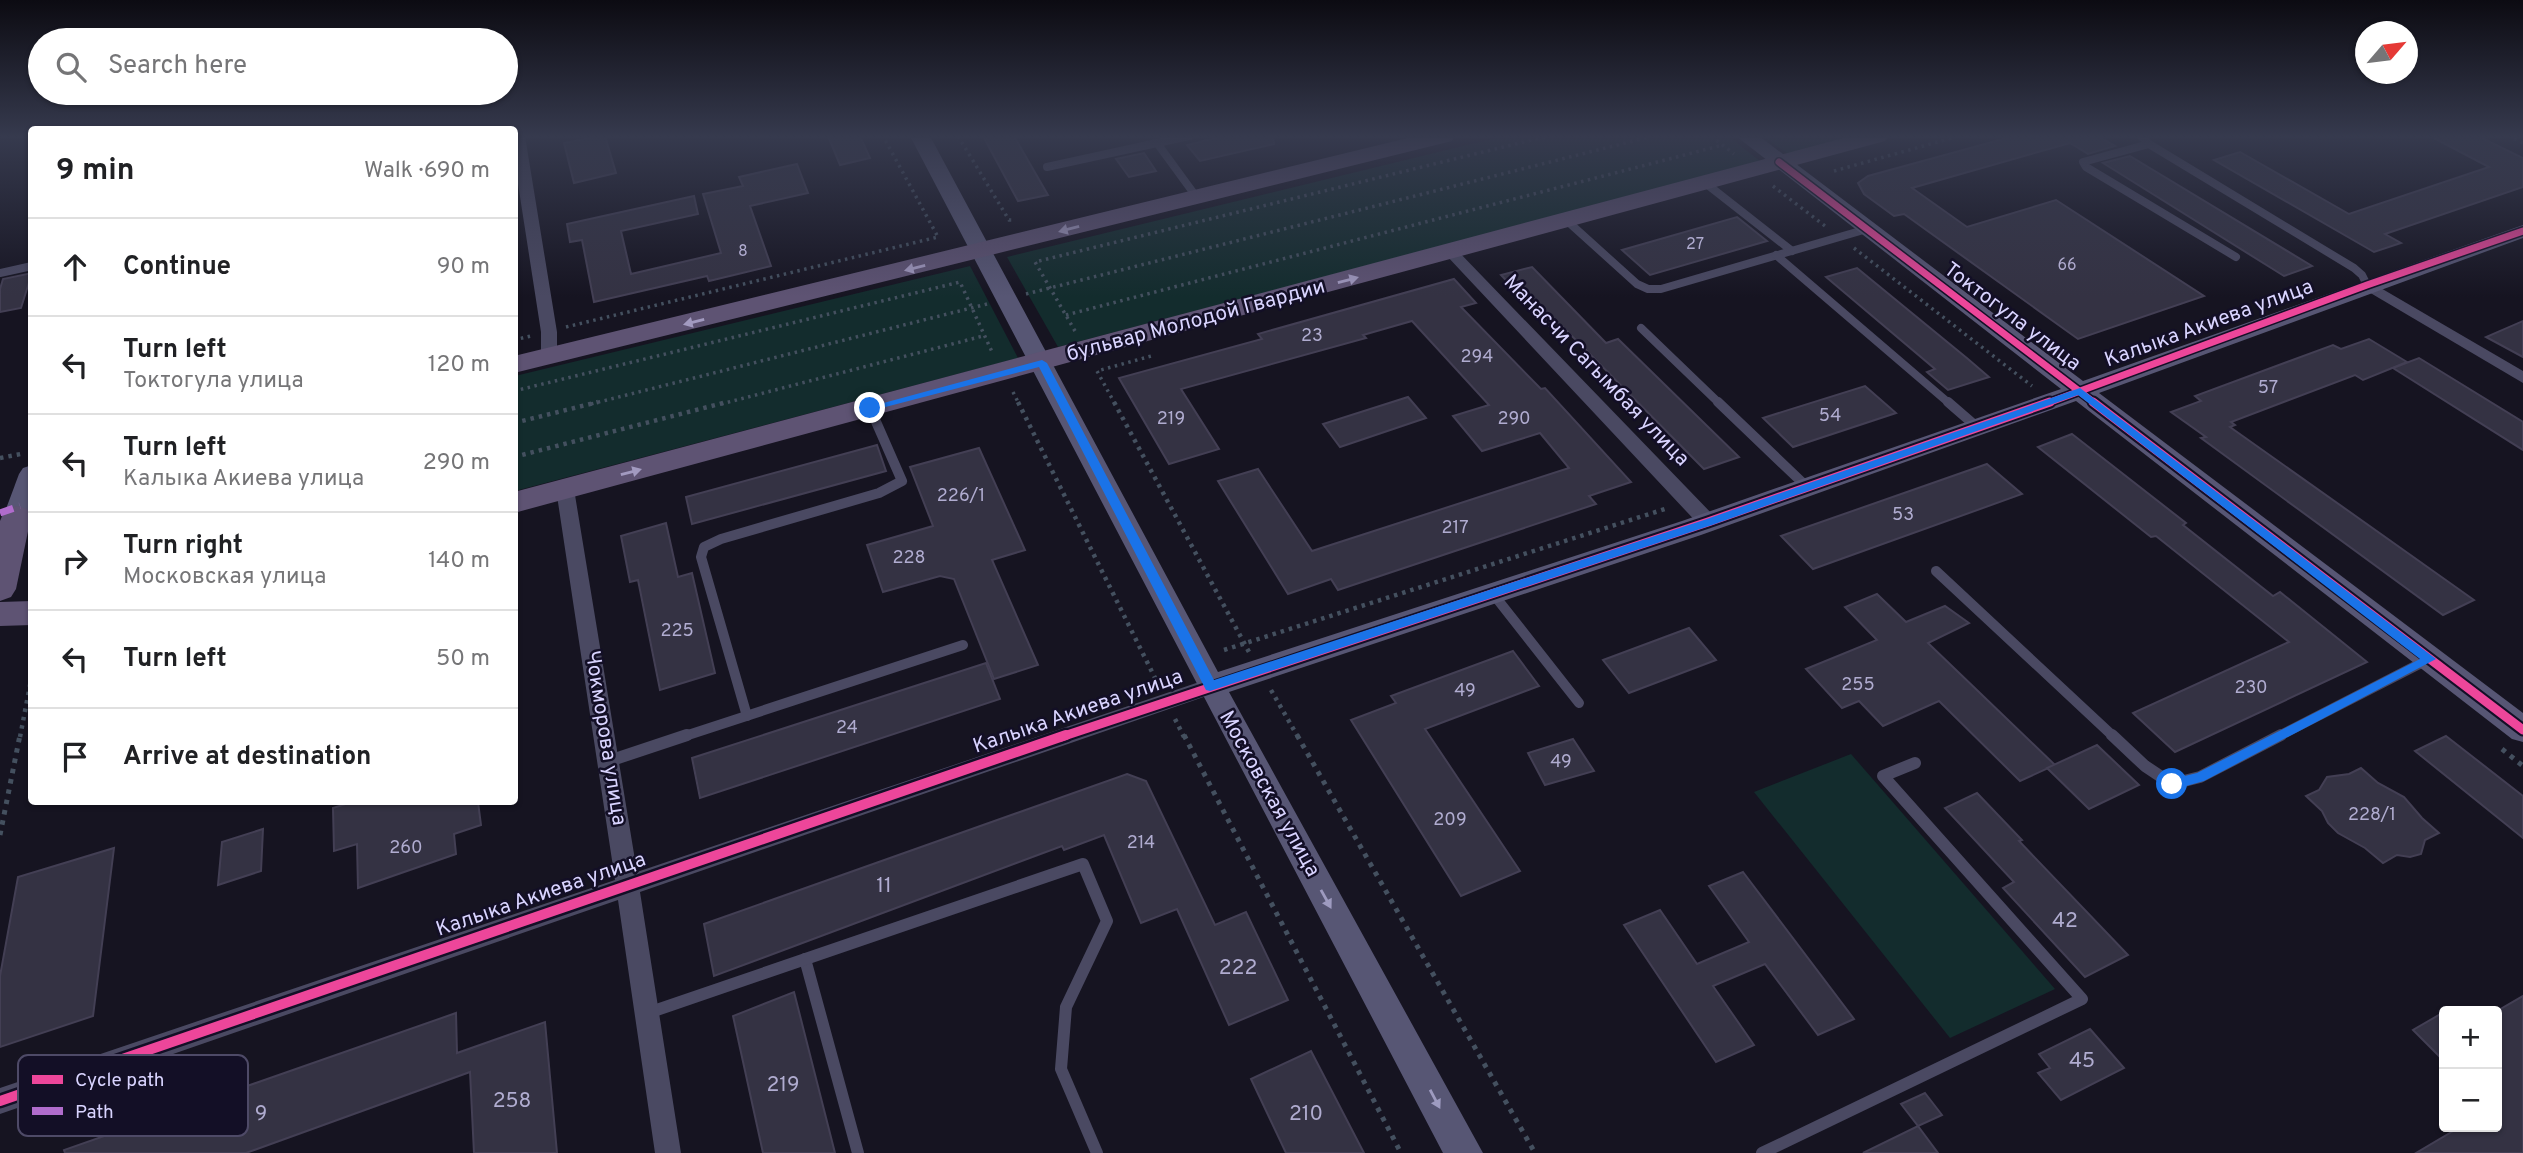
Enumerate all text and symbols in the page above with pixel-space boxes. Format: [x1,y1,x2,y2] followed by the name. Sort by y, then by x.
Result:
[2355,21,2418,84] north arrow
[28,28,518,105] search box
[52,48,90,86] icon: search
[108,50,247,83] text: Search here
[56,153,134,190] text: 9 min
[364,157,490,186] text: Walk · 690 m
[1058,224,1080,235] one-way arrow
[1686,235,1704,255] house number: 27
[738,242,748,262] house number: 8
[56,248,94,286] icon: ahead
[123,251,231,284] text: Continue
[437,253,490,282] text: 90 m
[2057,256,2077,276] house number: 66
[1938,257,2086,377] street label: Токтогула улица
[904,263,926,274] one-way arrow
[1497,269,1695,473] street label: Манасчи Сагымбая улица
[1064,273,1328,369] street label: бульвар Молодой Гвардии
[1338,274,1359,284] one-way arrow
[2101,274,2317,374] street label: Калыка Акиева улица
[683,316,705,327] one-way arrow
[1301,325,1323,348] house number: 23
[123,334,227,367] text: Turn left
[56,346,94,384] icon: left
[1461,346,1493,369] house number: 294
[428,351,490,380] text: 120 m
[123,367,304,396] text: Токтогула улица
[2258,377,2278,400] house number: 57
[854,392,885,423] route end
[1819,405,1841,428] house number: 54
[1157,408,1185,431] house number: 219
[1497,408,1531,431] house number: 290
[123,432,227,465] text: Turn left
[56,444,94,482] icon: left
[423,449,490,478] text: 290 m
[123,465,364,494] text: Калыка Акиева улица
[620,466,642,477] one-way arrow
[937,485,985,508] house number: 226/1
[1892,504,1914,527] house number: 53
[1441,517,1469,540] house number: 217
[123,530,243,563] text: Turn right
[56,542,94,580] icon: right
[428,547,490,576] text: 140 m
[892,547,926,570] house number: 228
[123,563,326,592] text: Московская улица
[660,620,694,643] house number: 225
[56,640,94,678] icon: left
[123,643,227,676] text: Turn left
[436,645,490,674] text: 50 m
[578,649,632,827] street label: Чокморова улица
[970,663,1186,761] street label: Калыка Акиева улица
[1841,674,1875,697] house number: 255
[2234,677,2268,700] house number: 230
[1454,680,1476,703] house number: 49
[1212,706,1326,882] street label: Московская улица
[836,717,858,740] house number: 24
[56,738,94,776] icon: arrive
[123,741,371,774] text: Arrive at destination
[1550,751,1572,774] house number: 49
[2156,768,2187,799] route start
[2348,804,2396,827] house number: 228/1
[1433,809,1467,832] house number: 209
[1127,832,1155,855] house number: 214
[389,837,423,860] house number: 260
[433,846,649,944] street label: Калыка Акиева улица
[876,873,892,900] house number: 11
[1320,890,1332,910] one-way arrow
[2052,908,2078,935] house number: 42
[1219,955,1257,982] house number: 222
[2439,1006,2502,1132] map controls
[2439,1006,2502,1069] button: +
[2069,1048,2095,1075] house number: 45
[18,1055,248,1136] legend
[75,1069,164,1093] text: Cycle path
[2439,1069,2502,1132] button: −
[766,1072,800,1099] house number: 219
[493,1088,531,1115] house number: 258
[1429,1090,1441,1109] one-way arrow
[75,1101,114,1125] text: Path
[255,1101,267,1128] house number: 9
[1289,1101,1323,1128] house number: 210

